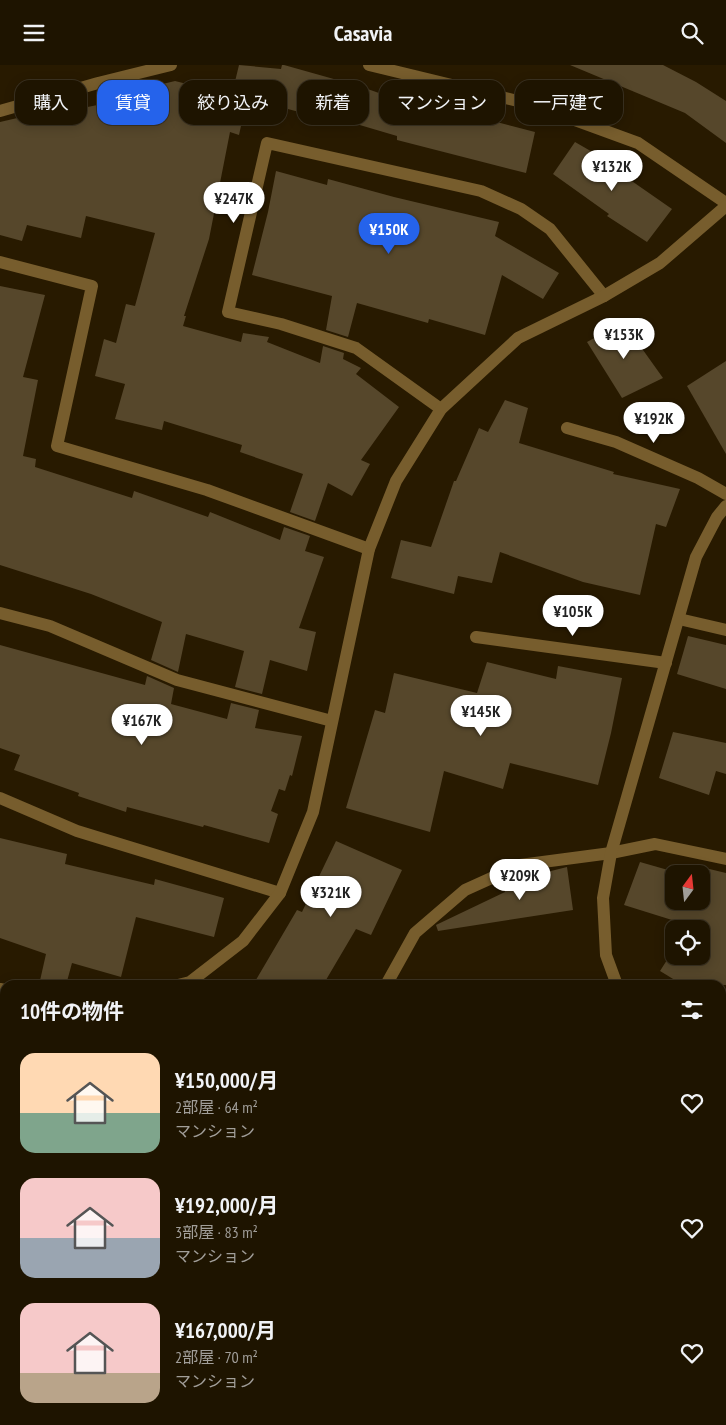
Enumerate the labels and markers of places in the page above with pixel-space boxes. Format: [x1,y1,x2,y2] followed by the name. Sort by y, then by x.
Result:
[577,149,647,192] pin: ¥132K
[199,181,269,224] pin: ¥247K
[354,213,424,255] pin: ¥150K
[589,317,659,360] pin: ¥153K
[619,401,689,444] pin: ¥192K
[538,595,608,637] pin: ¥105K
[446,695,516,737] pin: ¥145K
[107,703,177,746] pin: ¥167K
[485,859,555,901] pin: ¥209K
[296,875,366,918] pin: ¥321K

